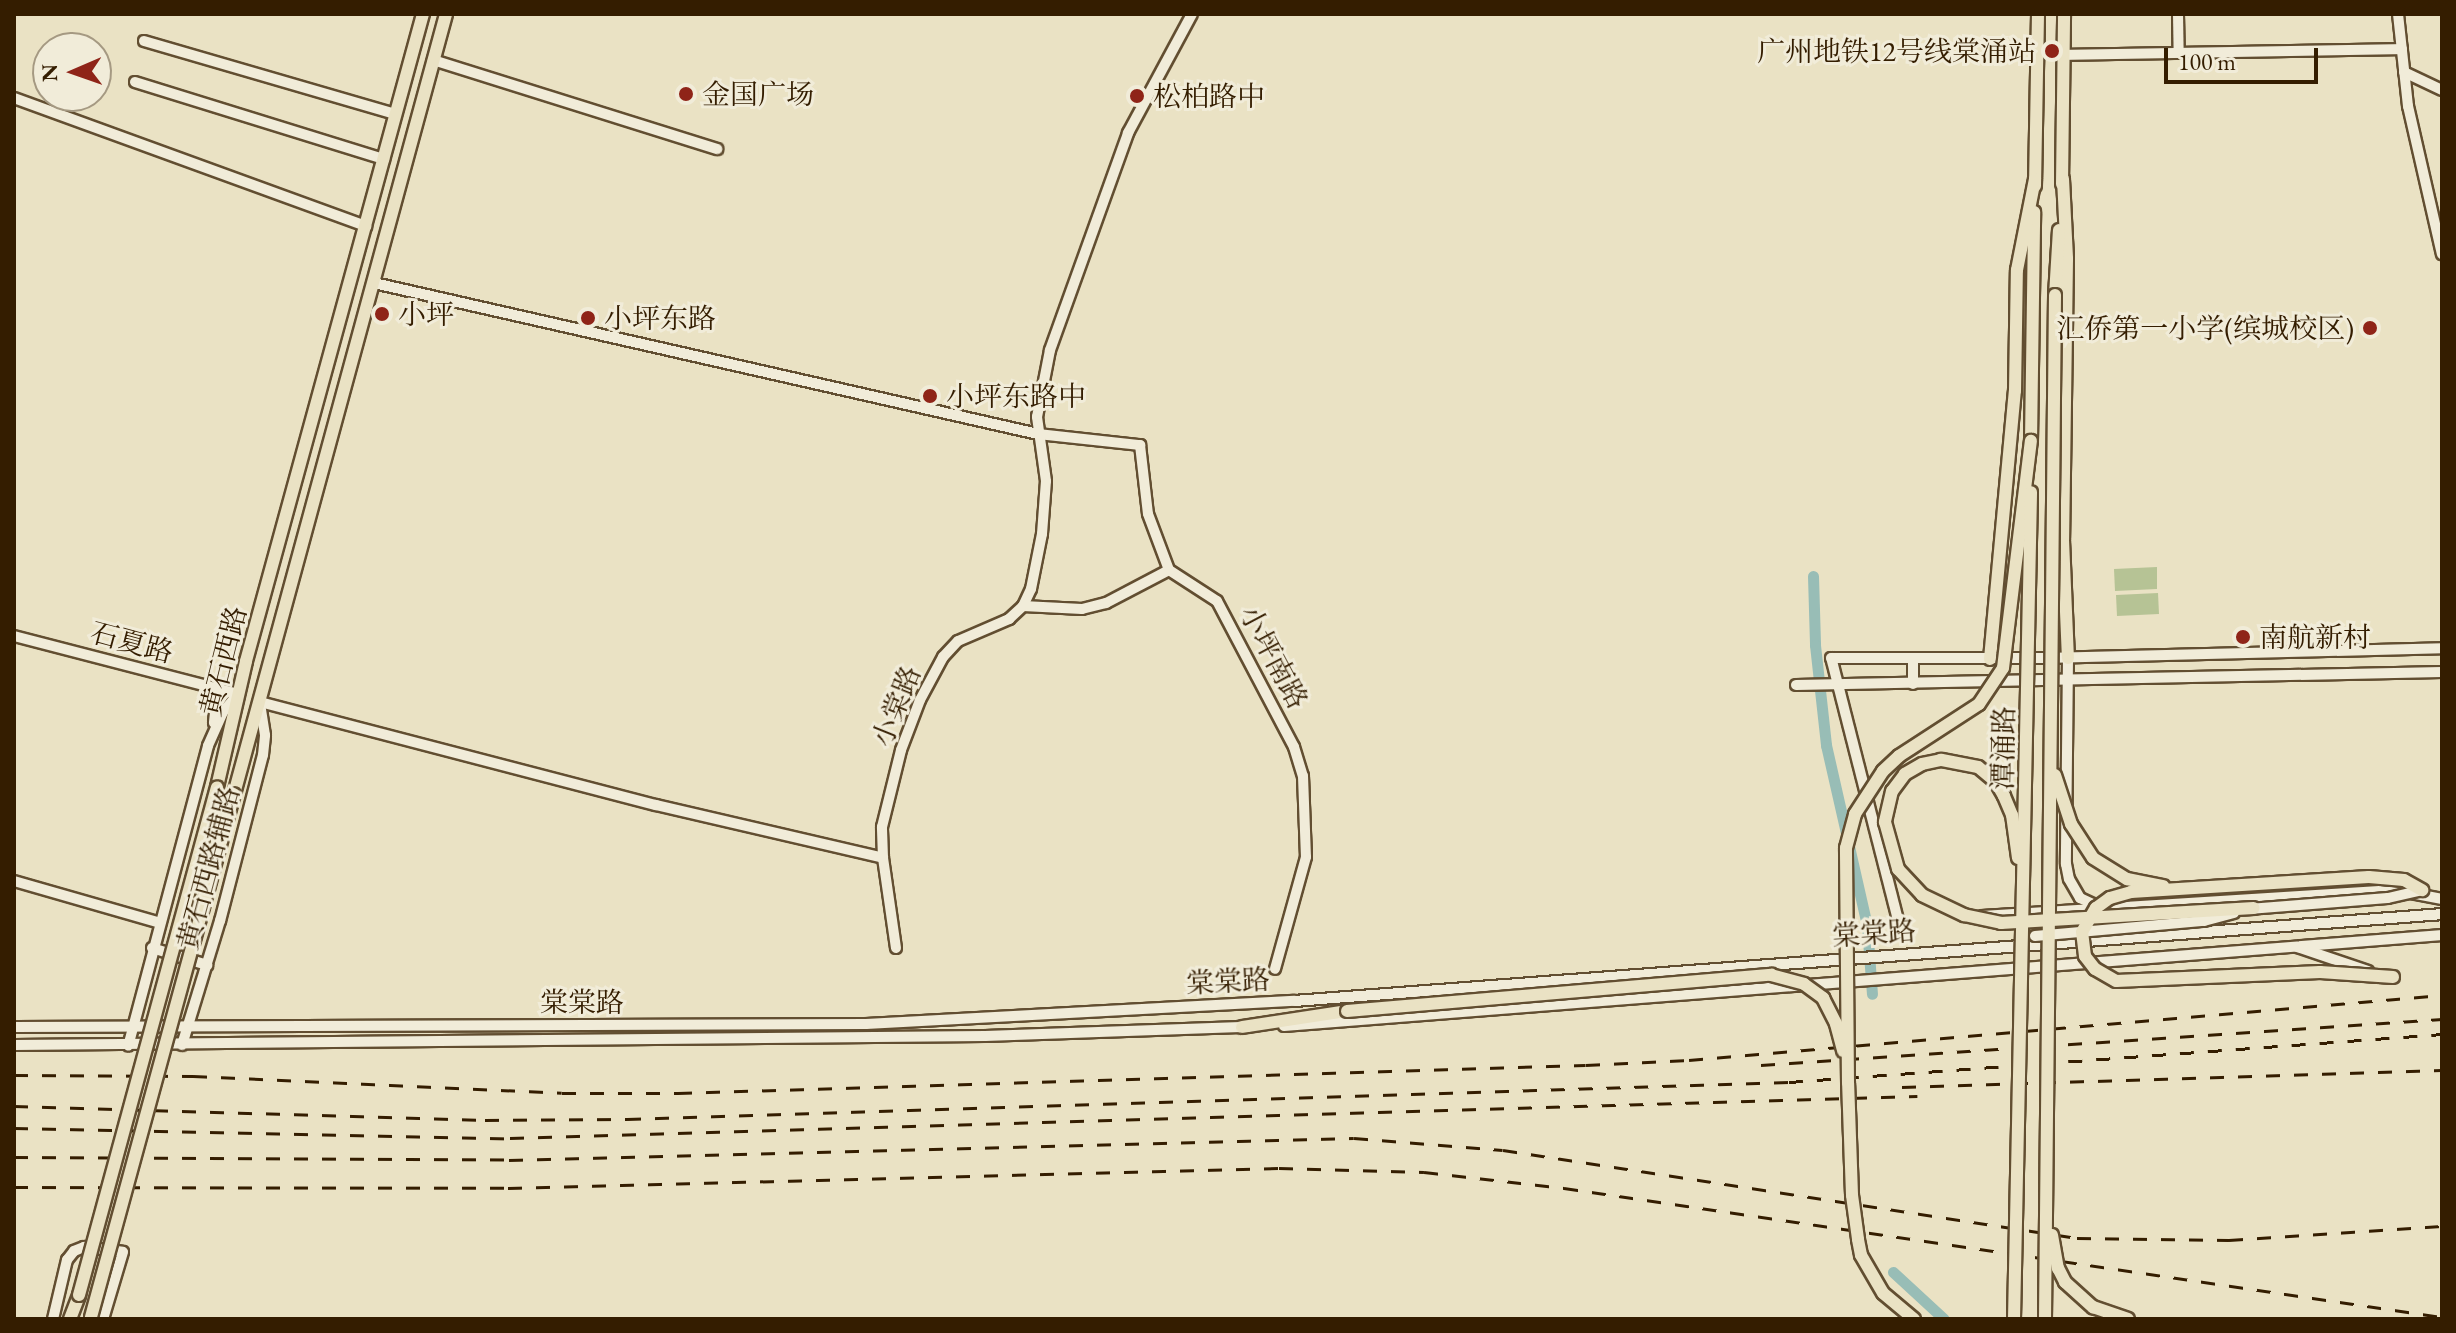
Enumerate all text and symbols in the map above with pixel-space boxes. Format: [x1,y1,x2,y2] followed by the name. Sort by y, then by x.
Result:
[32,32,112,112] north arrow
[2168,32,2322,82] scale bar
[1757,34,2036,68] place label: 广州地铁12号线棠涌站
[2043,42,2061,60] marker: 广州地铁12号线棠涌站
[2178,46,2236,77] text: 100 m
[35,63,64,82] text: N
[702,77,814,111] place label: 金国广场
[1153,79,1265,113] place label: 松柏路中
[677,85,695,103] marker: 金国广场
[1128,87,1146,105] marker: 松柏路中
[398,297,454,331] place label: 小坪
[604,301,716,335] place label: 小坪东路
[373,305,391,323] marker: 小坪
[579,309,597,327] marker: 小坪东路
[2056,311,2354,345] place label: 汇侨第一小学(缤城校区)
[2361,319,2379,337] marker: 汇侨第一小学(缤城校区)
[946,379,1086,413] place label: 小坪东路中
[921,387,939,405] marker: 小坪东路中
[1233,600,1315,714] street label: 小坪南路
[193,603,253,719] street label: 黄石西路
[87,615,177,669] street label: 石夏路
[2259,620,2371,654] place label: 南航新村
[2234,628,2252,646] marker: 南航新村
[865,661,927,751] street label: 小棠路
[1985,706,2021,790] street label: 潭涌路
[170,783,246,953] street label: 黄石西路辅路
[1831,913,1917,953] street label: 棠棠路
[1185,962,1271,1000] street label: 棠棠路
[540,985,624,1019] street label: 棠棠路

